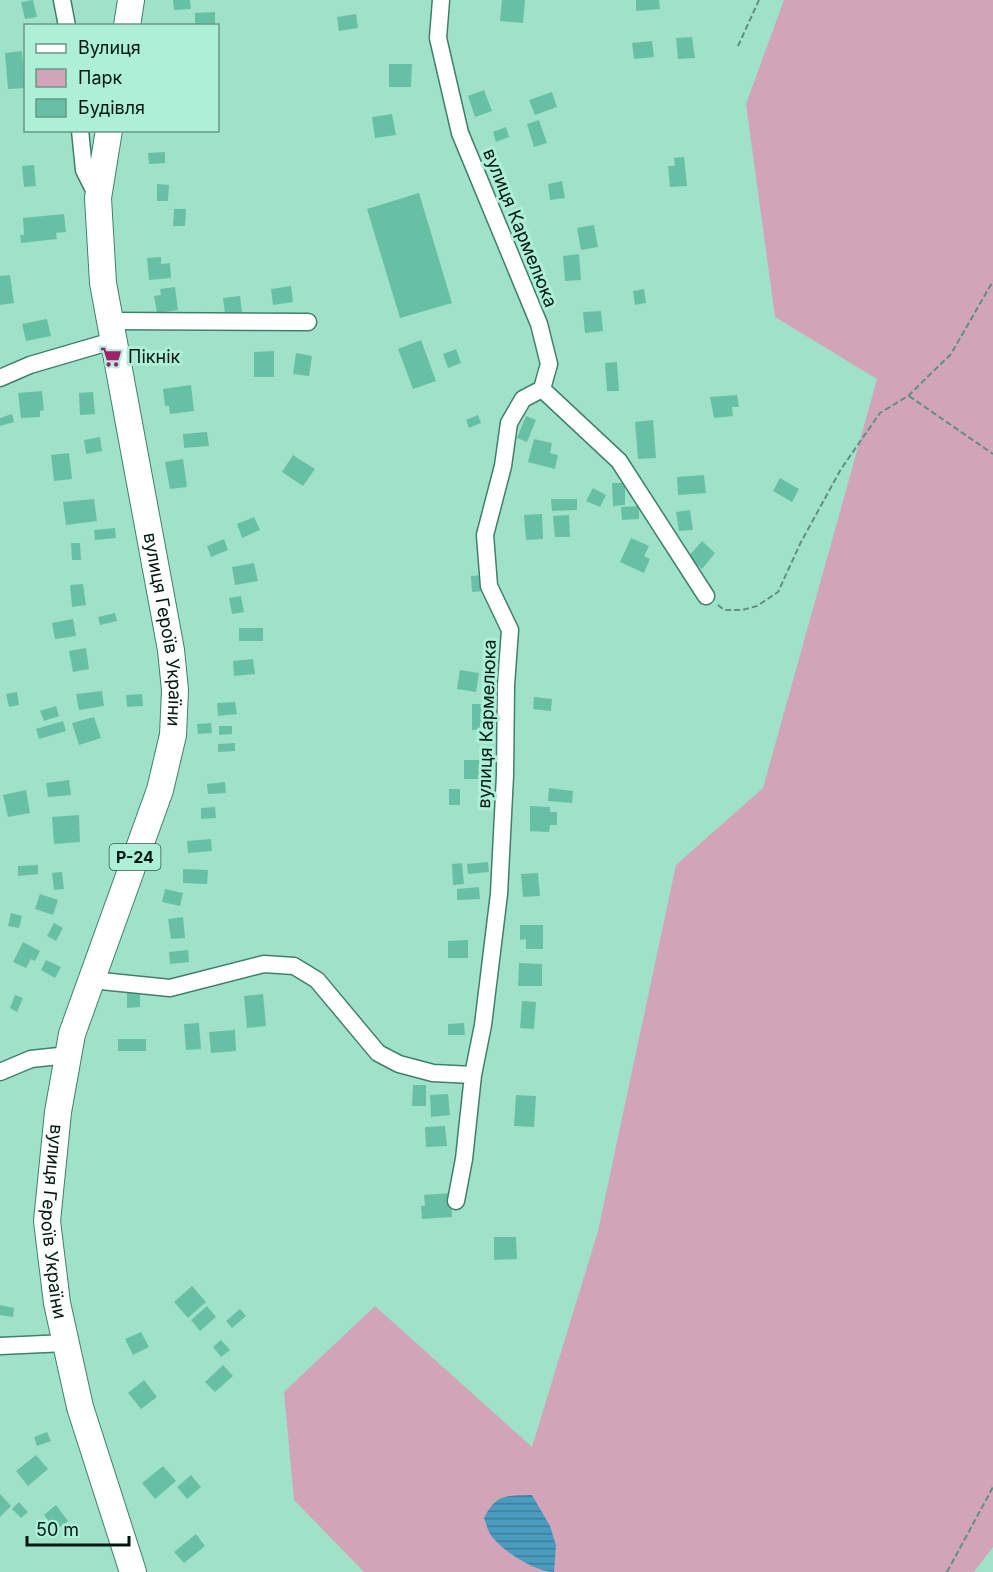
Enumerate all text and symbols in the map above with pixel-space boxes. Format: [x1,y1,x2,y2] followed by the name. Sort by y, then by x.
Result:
[24,24,219,132] legend
[78,37,141,58] text: Вулиця
[78,67,123,88] text: Парк
[78,97,145,118] text: Будівля
[479,145,562,310] street label: вулиця Кармелюка
[99,345,123,369] supermarket icon: Пікнік
[128,346,180,367] place label: Пікнік
[139,531,186,727] street label: вулиця Героїв України
[473,639,500,809] street label: вулиця Кармелюка
[110,844,160,870] road number: Р-24
[37,1123,71,1321] street label: вулиця Героїв України
[27,1509,129,1547] scale bar
[36,1519,79,1540] text: 50 m

